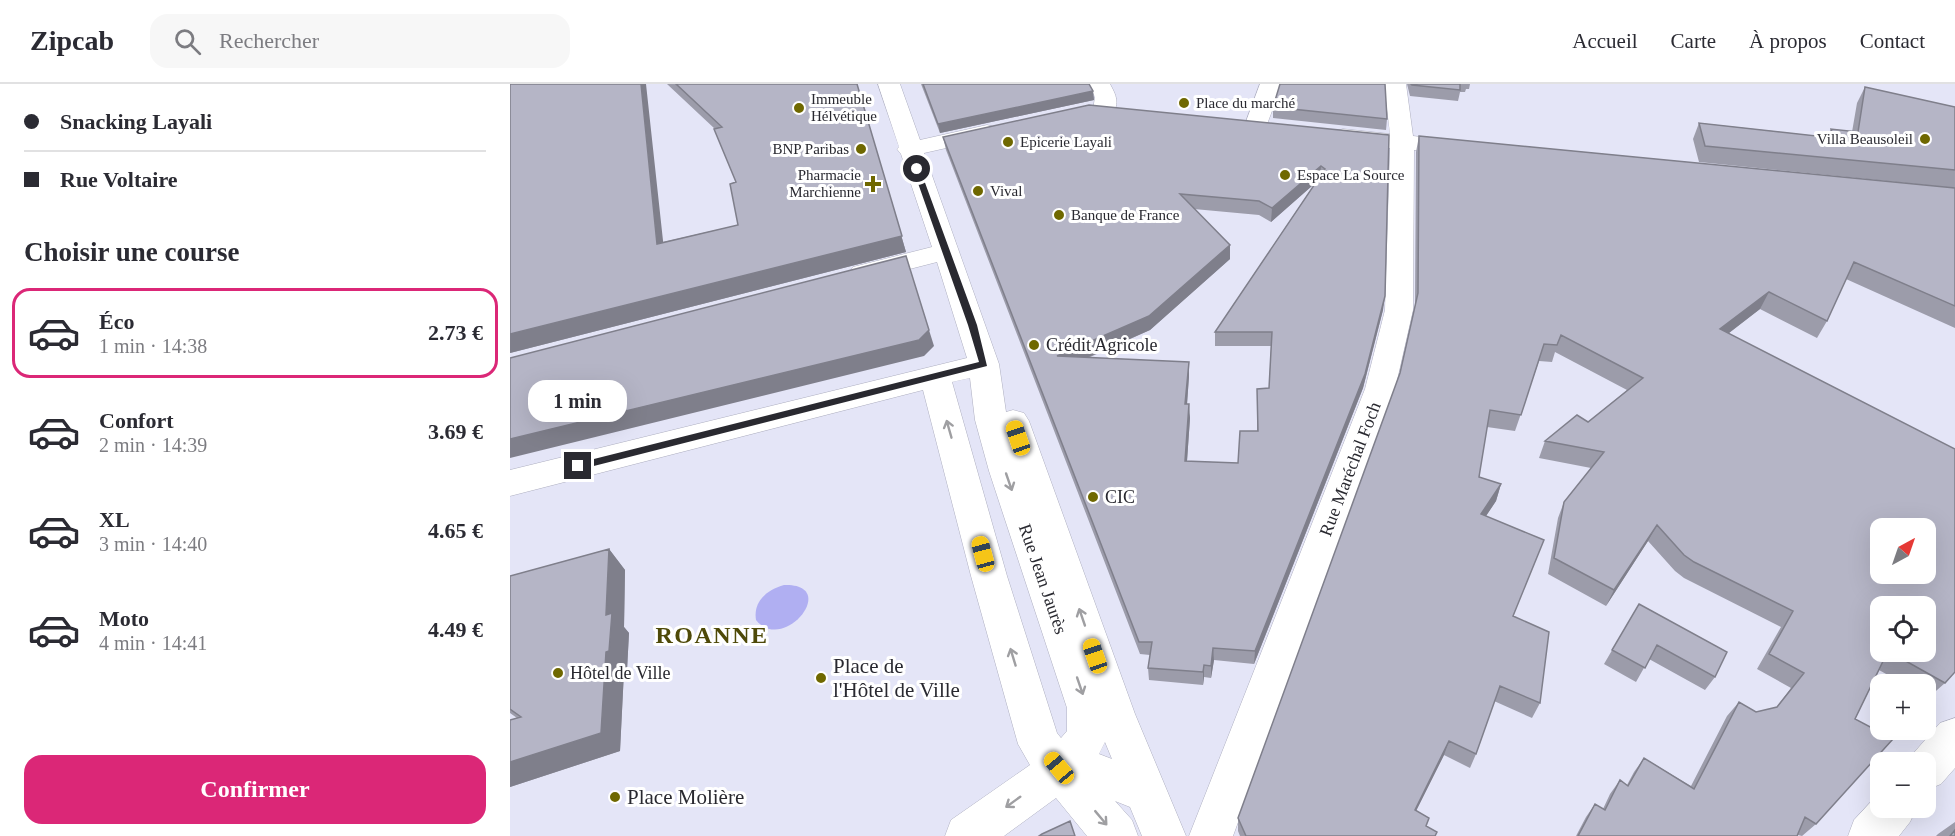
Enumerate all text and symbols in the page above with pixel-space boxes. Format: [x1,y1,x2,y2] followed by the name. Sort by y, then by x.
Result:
[150,14,570,68] search box
[30,25,114,56] text: Zipcab
[171,25,204,58] icon: search
[219,28,319,53] text: Rechercher
[1572,29,1638,53] text: Accueil
[1671,29,1716,53] text: Carte
[1749,29,1827,53] text: À propos
[1860,29,1925,53] text: Contact
[811,91,877,124] place label: Immeuble Hélvétique
[1196,95,1295,111] place label: Place du marché
[1177,96,1191,110] marker: Place du marché
[792,101,806,115] marker: Immeuble Hélvétique
[60,109,212,134] text: Snacking Layali
[1817,131,1913,147] place label: Villa Beausoleil
[1918,132,1932,146] marker: Villa Beausoleil
[1020,134,1112,150] place label: Epicerie Layali
[1001,135,1015,149] marker: Epicerie Layali
[772,141,849,157] place label: BNP Paribas
[854,142,868,156] marker: BNP Paribas
[903,155,930,182] route start
[60,167,178,192] text: Rue Voltaire
[789,167,861,200] place label: Pharmacie Marchienne
[1297,167,1405,183] place label: Espace La Source
[1278,168,1292,182] marker: Espace La Source
[866,177,880,191] marker: Pharmacie Marchienne
[990,183,1022,199] place label: Vival
[971,184,985,198] marker: Vival
[1071,207,1180,223] place label: Banque de France
[1052,208,1066,222] marker: Banque de France
[24,237,240,267] text: Choisir une course
[27,306,81,360] icon: car
[99,309,134,334] text: Éco
[428,320,483,345] text: 2.73 €
[99,335,207,357] text: 1 min · 14:38
[1046,335,1157,355] place label: Crédit Agricole
[1027,338,1041,352] marker: Crédit Agricole
[529,379,628,421] callout: 1 min
[553,390,602,412] text: 1 min
[1315,399,1385,539] street label: Rue Maréchal Foch
[27,405,81,459] icon: car
[99,408,174,433] text: Confort
[1004,418,1032,458] car
[428,419,483,444] text: 3.69 €
[943,420,954,439] one-way arrow
[99,434,207,456] text: 2 min · 14:39
[564,452,591,479] route end
[1005,472,1016,491] one-way arrow
[1105,487,1135,507] place label: CIC
[1086,490,1100,504] marker: CIC
[27,504,81,558] icon: car
[99,507,130,532] text: XL
[428,518,483,543] text: 4.65 €
[1870,518,1936,584] north arrow
[1870,518,1936,818] map controls
[1015,521,1071,637] street label: Rue Jean Jaurès
[99,533,207,555] text: 3 min · 14:40
[970,534,996,574] car
[1870,596,1936,662] button: locate
[27,603,81,657] icon: car
[99,606,149,631] text: Moto
[1075,609,1086,627] one-way arrow
[428,617,483,642] text: 4.49 €
[655,622,769,648] district label: ROANNE
[99,632,207,654] text: 4 min · 14:41
[1081,636,1109,676] car
[1007,648,1018,667] one-way arrow
[833,654,960,702] place label: Place de l'Hôtel de Ville
[570,663,671,683] place label: Hôtel de Ville
[551,666,565,680] marker: Hôtel de Ville
[814,671,828,685] marker: Place de l'Hôtel de Ville
[1870,674,1936,740] button: +
[1075,676,1086,695] one-way arrow
[1041,748,1077,788] car
[1870,752,1936,818] button: −
[24,755,486,824] button: Confirmer
[627,785,744,809] place label: Place Molière
[608,790,622,804] marker: Place Molière
[1005,796,1021,808] one-way arrow
[1094,810,1108,825] one-way arrow

